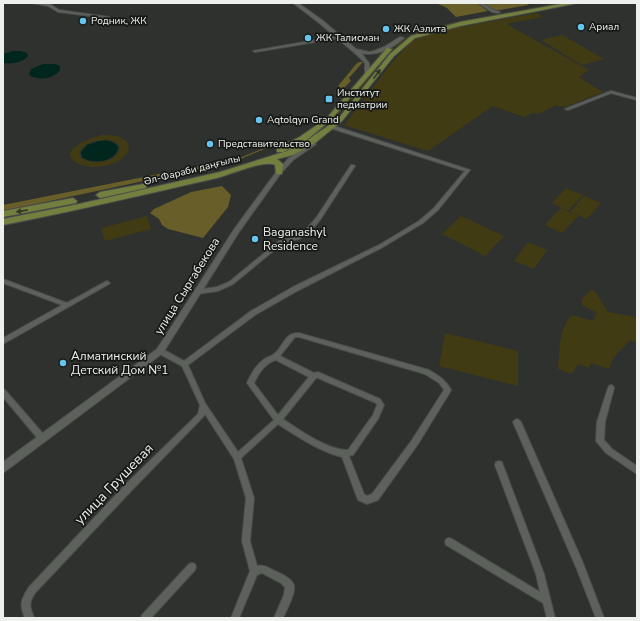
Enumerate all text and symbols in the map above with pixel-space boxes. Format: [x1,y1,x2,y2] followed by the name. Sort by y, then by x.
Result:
[91,14,147,28] place label: Родник, ЖК
[78,16,88,26] marker: Родник, ЖК
[589,20,619,34] place label: Ариал
[394,22,446,36] place label: ЖК Аэлита
[576,22,586,32] marker: Ариал
[381,24,391,34] marker: ЖК Аэлита
[316,31,380,45] place label: ЖК Талисман
[303,33,313,43] marker: ЖК Талисман
[373,68,381,79] one-way arrow
[337,86,388,112] place label: Институт педиатрии
[324,94,334,104] marker: Институт педиатрии
[267,113,339,127] place label: Aqtolqyn Grand
[254,115,264,125] marker: Aqtolqyn Grand
[218,137,310,151] place label: Представительство
[205,139,215,149] marker: Представительство
[142,151,242,189] street label: Әл-Фараби даңғылы
[16,208,28,214] one-way arrow
[263,224,327,254] place label: Baganashyl Residence
[151,234,223,338] street label: улица Сыргабекова
[250,234,260,244] marker: Baganashyl Residence
[71,348,169,378] place label: Алматинский Детский Дом №1
[58,358,68,368] marker: Алматинский Детский Дом №1
[70,439,158,529] street label: улица Грушевая

